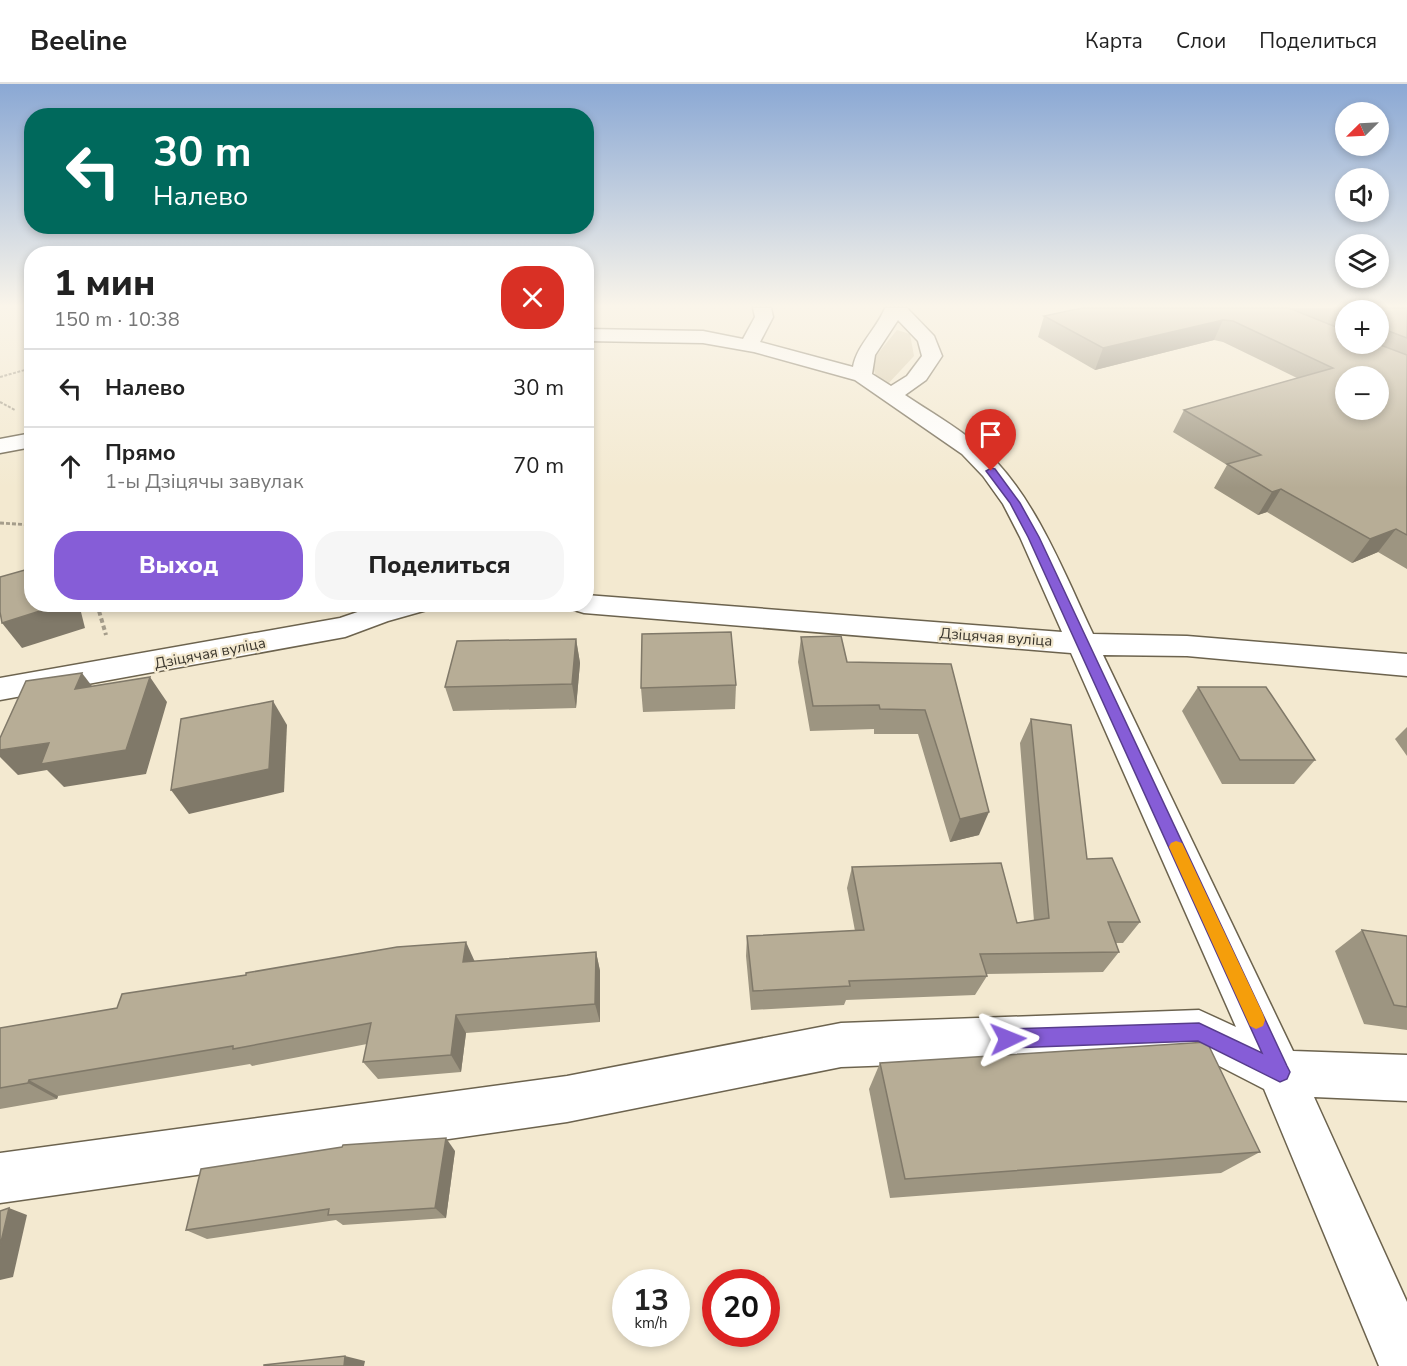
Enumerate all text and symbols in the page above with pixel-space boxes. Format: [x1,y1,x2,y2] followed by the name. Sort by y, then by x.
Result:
[30,22,127,60] text: Beeline
[1085,27,1143,55] text: Карта
[1176,27,1226,55] text: Слои
[1259,27,1377,55] text: Поделиться
[1335,102,1389,156] north arrow
[1335,102,1389,420] map controls
[153,124,252,181] text: 30 m
[54,132,132,210] icon: left
[1335,168,1389,222] button: sound
[153,178,248,215] text: Налево
[1335,234,1389,288] button: layers
[54,259,155,308] text: 1 мин
[501,266,564,329] button: close
[1335,300,1389,354] button: +
[54,306,180,333] text: 150 m · 10:38
[1335,366,1389,420] button: −
[54,372,87,405] icon: left
[105,373,185,403] text: Налево
[513,373,564,403] text: 30 m
[965,409,1016,471] pin
[974,418,1007,451] icon: arrive
[105,438,176,468] text: Прямо
[54,450,87,483] icon: ahead
[513,451,564,481] text: 70 m
[105,468,303,495] text: 1-ы Дзіцячы завулак
[54,531,303,600] button: Выход
[315,531,564,600] button: Поделиться
[939,623,1053,651] street label: Дзіцячая вуліца
[153,632,267,674] street label: Дзіцячая вуліца
[976,1007,1040,1071] position arrow
[702,1269,780,1347] speed limit sign: 20
[633,1280,669,1321] text: 13
[634,1313,668,1333] text: km/h

